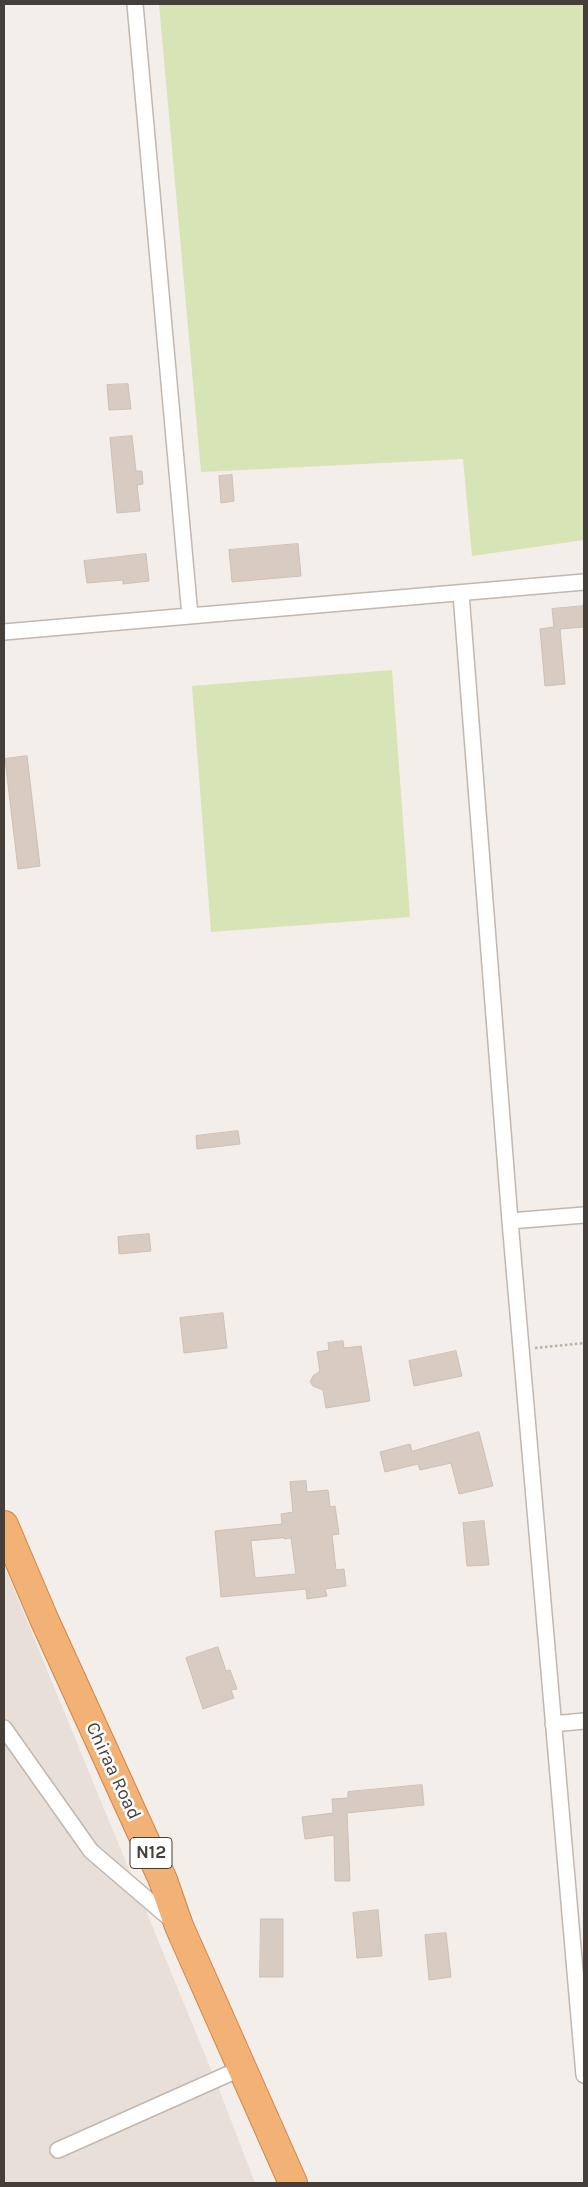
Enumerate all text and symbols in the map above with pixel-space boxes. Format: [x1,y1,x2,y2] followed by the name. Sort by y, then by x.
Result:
[81,1719,145,1823] street label: Chiraa Road
[130,1838,172,1869] road number: N12

